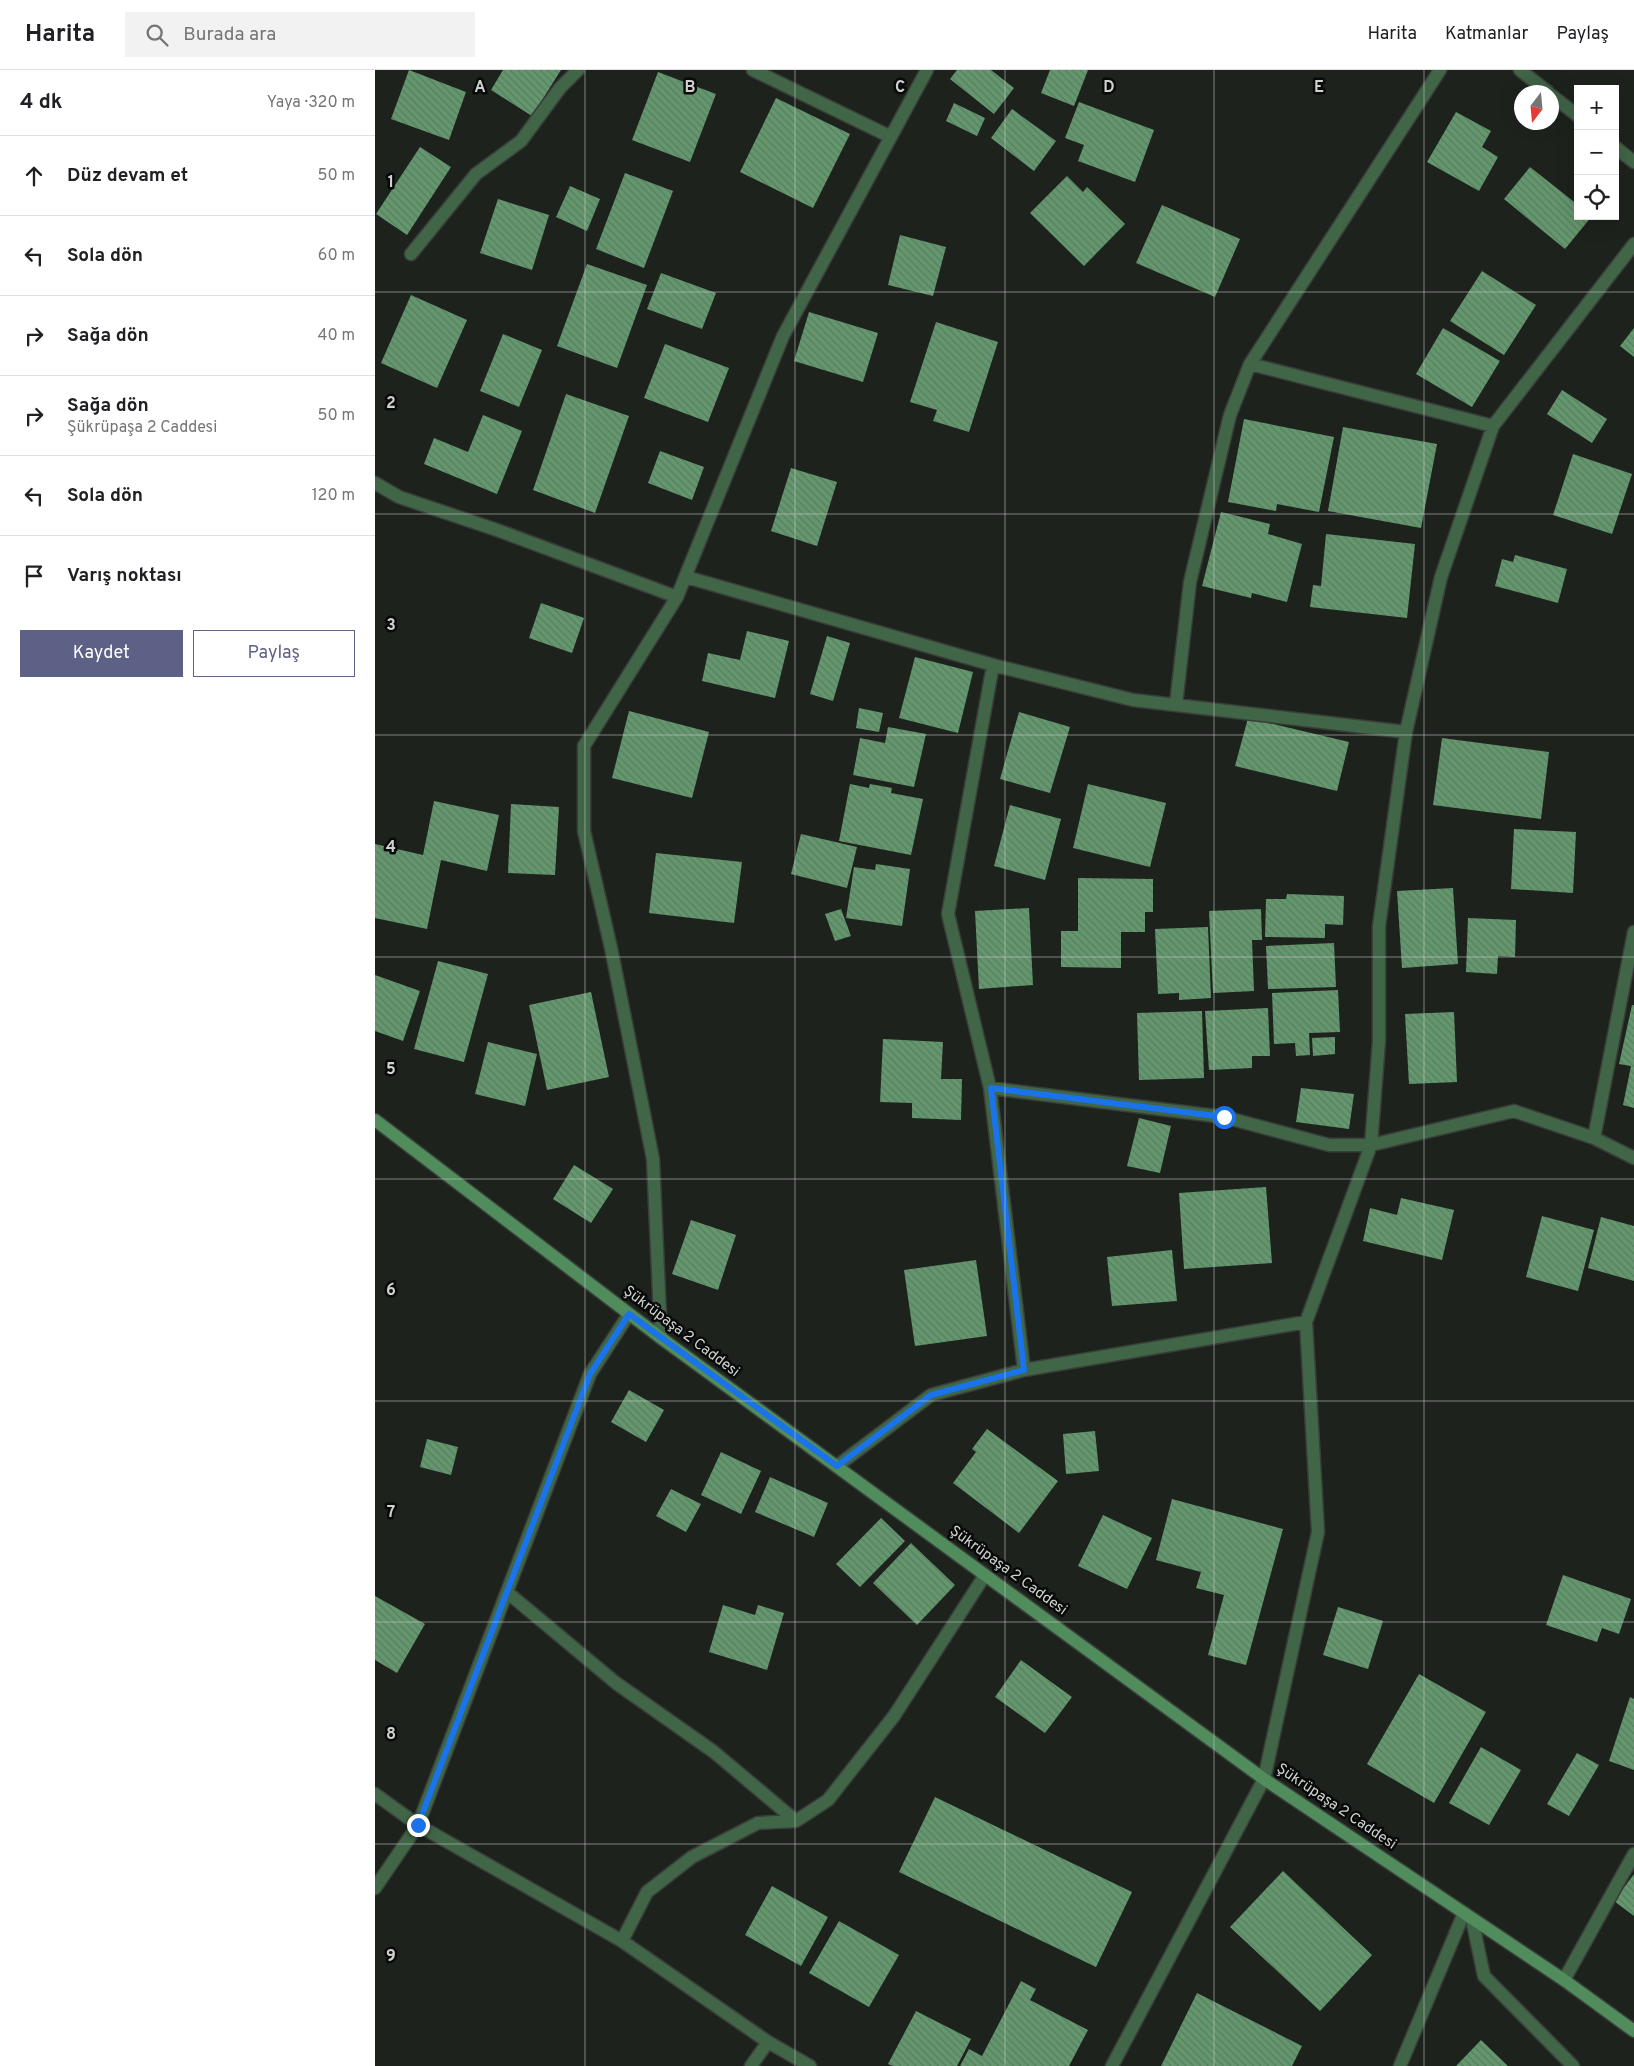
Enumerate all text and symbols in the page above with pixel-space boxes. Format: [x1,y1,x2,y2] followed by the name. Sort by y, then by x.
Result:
[125,12,475,57] search box
[25,20,95,50] text: Harita
[143,21,171,49] icon: search
[183,23,276,47] text: Burada ara
[1368,23,1417,46] text: Harita
[1445,23,1528,46] text: Katmanlar
[1556,23,1609,46] text: Paylaş
[474,78,486,98] text: A
[684,78,696,98] text: B
[895,78,905,98] text: C
[1103,78,1115,98] text: D
[1314,78,1324,98] text: E
[1514,85,1559,130] north arrow
[1574,85,1619,220] map controls
[1574,85,1619,130] button: +
[20,89,63,116] text: 4 dk
[267,93,355,113] text: Yaya · 320 m
[1574,130,1619,175] button: −
[20,162,48,190] icon: ahead
[67,164,188,188] text: Düz devam et
[318,166,355,186] text: 50 m
[388,173,394,193] text: 1
[1574,175,1619,220] button: locate
[20,242,48,270] icon: left
[67,244,143,268] text: Sola dön
[318,246,355,266] text: 60 m
[20,322,48,350] icon: right
[67,324,149,348] text: Sağa dön
[317,326,355,346] text: 40 m
[67,394,149,418] text: Sağa dön
[386,394,396,414] text: 2
[20,402,48,430] icon: right
[318,406,355,426] text: 50 m
[67,418,217,438] text: Şükrüpaşa 2 Caddesi
[20,482,48,510] icon: left
[67,484,143,508] text: Sola dön
[312,486,355,506] text: 120 m
[20,562,48,590] icon: arrive
[67,564,182,588] text: Varış noktası
[386,616,396,636] text: 3
[20,630,183,677] button: Kaydet
[193,630,355,677] button: Paylaş
[386,838,396,858] text: 4
[386,1060,396,1080] text: 5
[1213,1106,1236,1129] route start
[386,1281,396,1301] text: 6
[619,1282,743,1382] street label: Şükrüpaşa 2 Caddesi
[387,1503,395,1523] text: 7
[945,1522,1071,1620] street label: Şükrüpaşa 2 Caddesi
[386,1725,396,1745] text: 8
[1272,1760,1400,1854] street label: Şükrüpaşa 2 Caddesi
[407,1814,430,1837] route end
[386,1947,396,1967] text: 9

